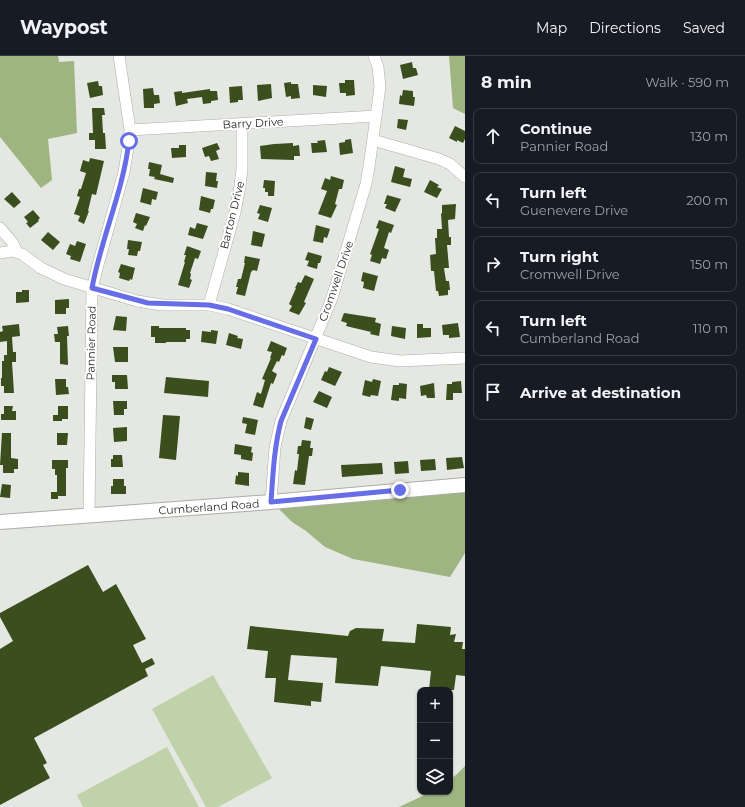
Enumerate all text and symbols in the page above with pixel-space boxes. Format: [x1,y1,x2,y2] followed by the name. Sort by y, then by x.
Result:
[20,16,108,39] text: Waypost
[536,19,567,37] text: Map
[589,19,661,37] text: Directions
[683,19,725,37] text: Saved
[481,72,532,92] text: 8 min
[645,74,729,90] text: Walk · 590 m
[222,114,284,132] street label: Barry Drive
[520,119,592,138] text: Continue
[482,125,504,147] icon: ahead
[690,128,728,144] text: 130 m
[120,132,138,150] route start
[520,138,608,154] text: Pannier Road
[217,179,247,250] street label: Barton Drive
[520,183,587,202] text: Turn left
[482,189,504,211] icon: left
[686,192,728,208] text: 200 m
[520,202,628,218] text: Guenevere Drive
[316,239,356,323] street label: Cromwell Drive
[520,247,599,266] text: Turn right
[482,253,504,275] icon: right
[690,256,728,272] text: 150 m
[520,266,620,282] text: Cromwell Drive
[83,306,99,380] street label: Pannier Road
[520,311,587,330] text: Turn left
[482,317,504,339] icon: left
[693,320,728,336] text: 110 m
[520,330,639,346] text: Cumberland Road
[482,381,504,403] icon: arrive
[520,383,681,402] text: Arrive at destination
[391,481,409,499] route end
[158,496,260,518] street label: Cumberland Road
[417,687,453,795] map controls
[417,687,453,723] button: +
[417,723,453,759] button: −
[417,759,453,795] button: layers

